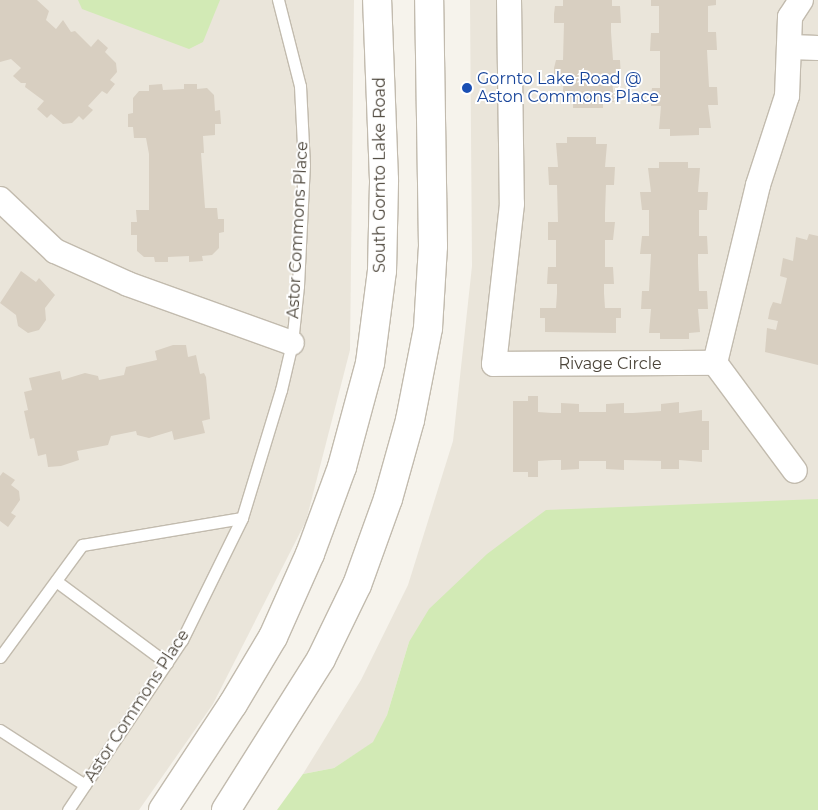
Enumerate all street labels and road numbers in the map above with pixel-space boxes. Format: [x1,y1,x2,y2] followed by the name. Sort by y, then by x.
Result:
[370,77,390,273] street label: South Gornto Lake Road
[284,141,312,319] street label: Astor Commons Place
[558,354,662,374] street label: Rivage Circle
[81,626,193,786] street label: Astor Commons Place

